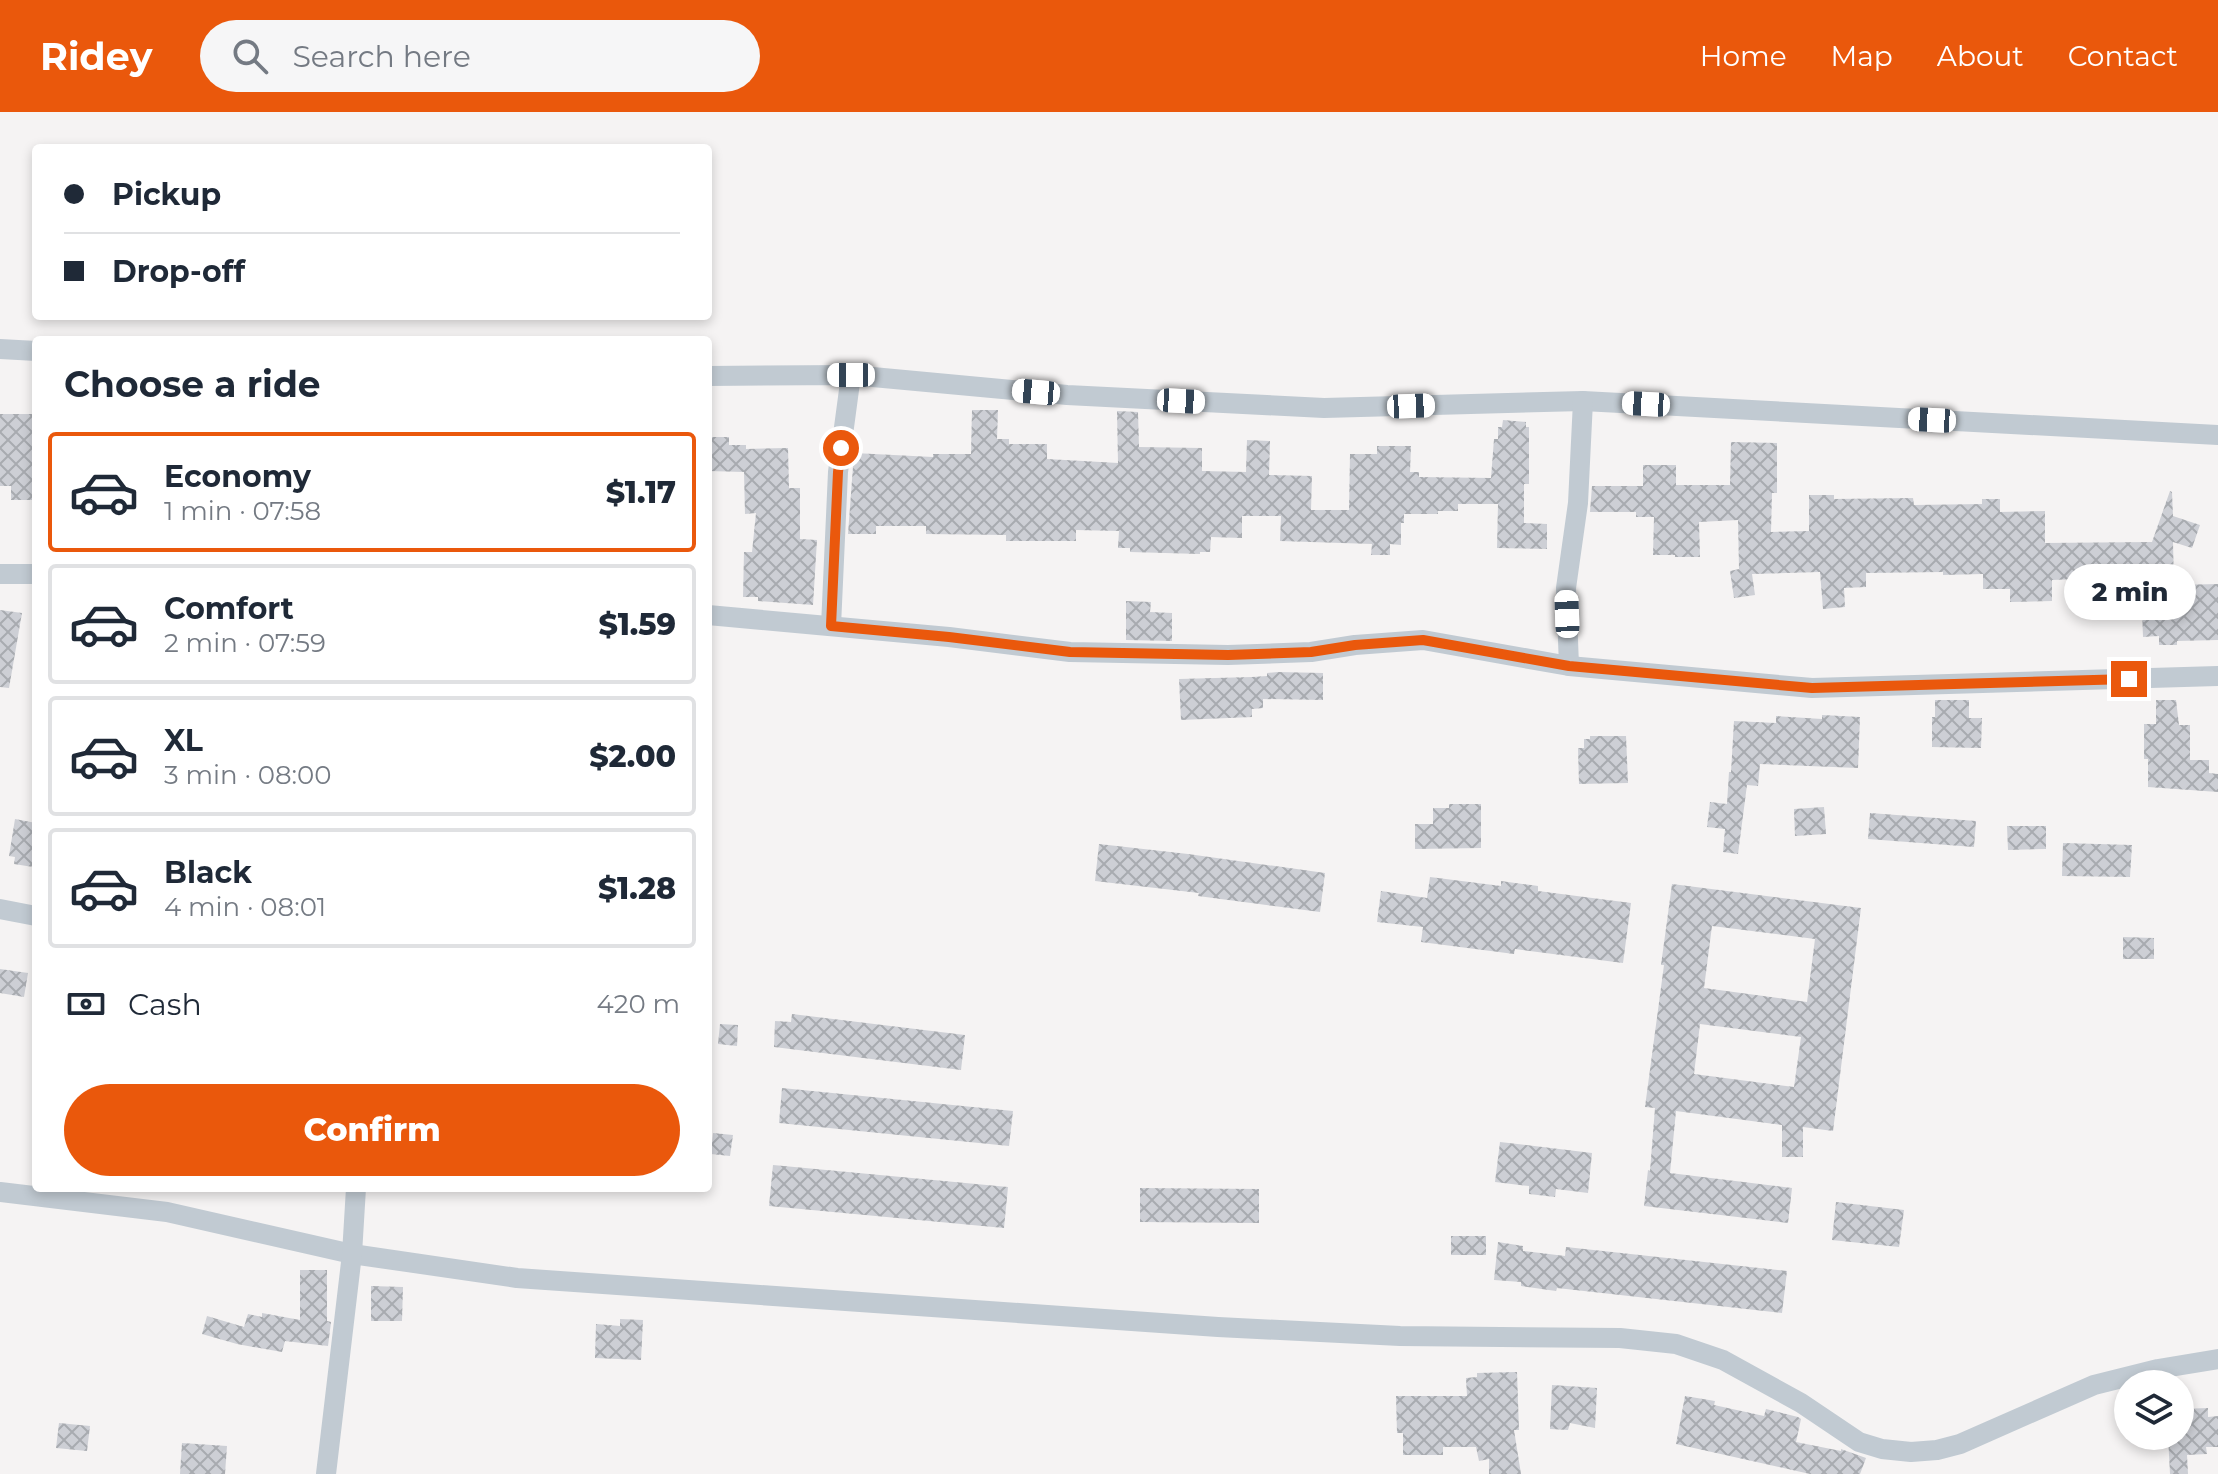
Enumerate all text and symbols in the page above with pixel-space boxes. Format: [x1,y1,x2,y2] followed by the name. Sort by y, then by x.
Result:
[200,20,760,92] search box
[40,33,152,80] text: Ridey
[228,34,272,78] icon: search
[292,38,471,75] text: Search here
[1700,39,1787,73] text: Home
[1831,39,1893,73] text: Map
[1937,39,2024,73] text: About
[2068,39,2178,73] text: Contact
[112,176,221,213] text: Pickup
[112,253,245,290] text: Drop-off
[64,362,321,406] text: Choose a ride
[827,363,875,387] car
[1011,378,1061,406] car
[1156,388,1206,414] car
[1621,391,1671,417] car
[1387,393,1435,419] car
[1907,407,1957,433] car
[823,430,859,466] route start
[68,456,140,528] icon: car
[164,458,311,495] text: Economy
[606,474,676,511] text: $1.17
[164,495,321,527] text: 1 min · 07:58
[2063,563,2195,619] callout: 2 min
[2092,576,2168,608] text: 2 min
[68,588,140,660] icon: car
[164,590,294,627] text: Comfort
[1554,590,1580,638] car
[599,606,676,643] text: $1.59
[164,627,326,659] text: 2 min · 07:59
[2111,661,2147,697] route end
[68,720,140,792] icon: car
[164,722,203,759] text: XL
[589,738,676,775] text: $2.00
[164,759,332,791] text: 3 min · 08:00
[68,852,140,924] icon: car
[164,854,252,891] text: Black
[598,870,676,907] text: $1.28
[164,891,326,923] text: 4 min · 08:01
[64,982,108,1026] icon: cash
[128,986,202,1023] text: Cash
[597,988,680,1020] text: 420 m
[64,1084,680,1176] button: Confirm
[2114,1370,2194,1450] map controls
[2114,1370,2194,1450] button: layers

